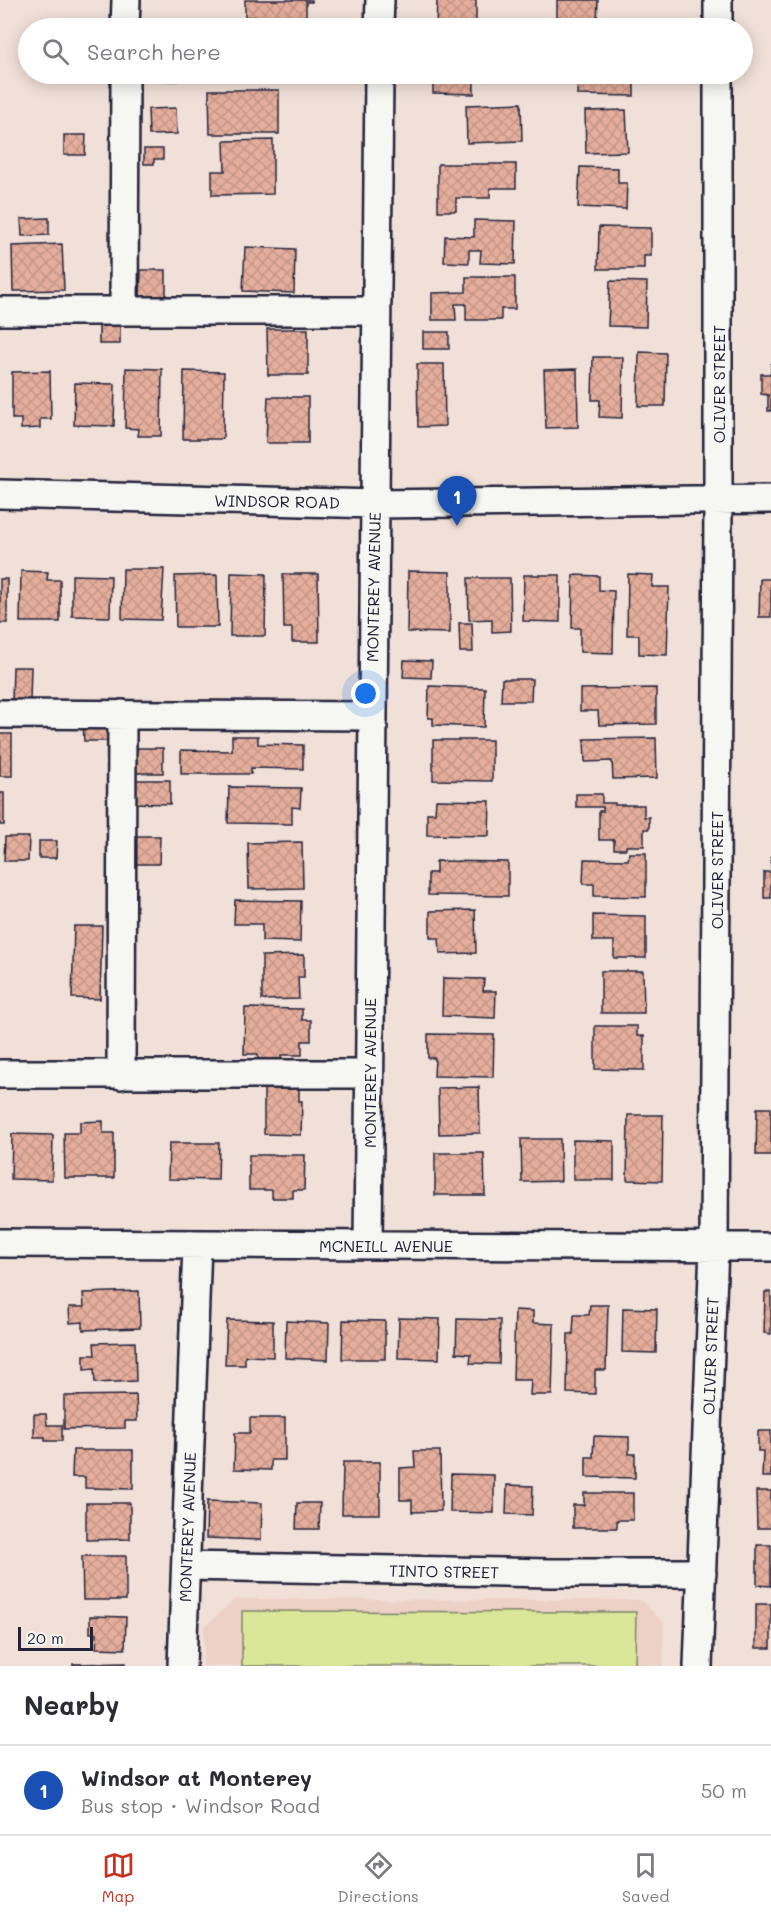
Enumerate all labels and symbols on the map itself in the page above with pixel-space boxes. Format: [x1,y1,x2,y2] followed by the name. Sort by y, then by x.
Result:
[708,325,729,443] street label: OLIVER STREET
[438,476,476,526] pin: 1
[214,489,340,513] street label: WINDSOR ROAD
[361,512,385,662] street label: MONTEREY AVENUE
[351,679,380,708] your location
[706,811,727,929] street label: OLIVER STREET
[359,998,380,1148] street label: MONTEREY AVENUE
[319,1235,453,1256] street label: MCNEILL AVENUE
[697,1296,723,1416] street label: OLIVER STREET
[174,1452,200,1602] street label: MONTEREY AVENUE
[389,1560,499,1582] street label: TINTO STREET
[18,1624,93,1652] scale bar

